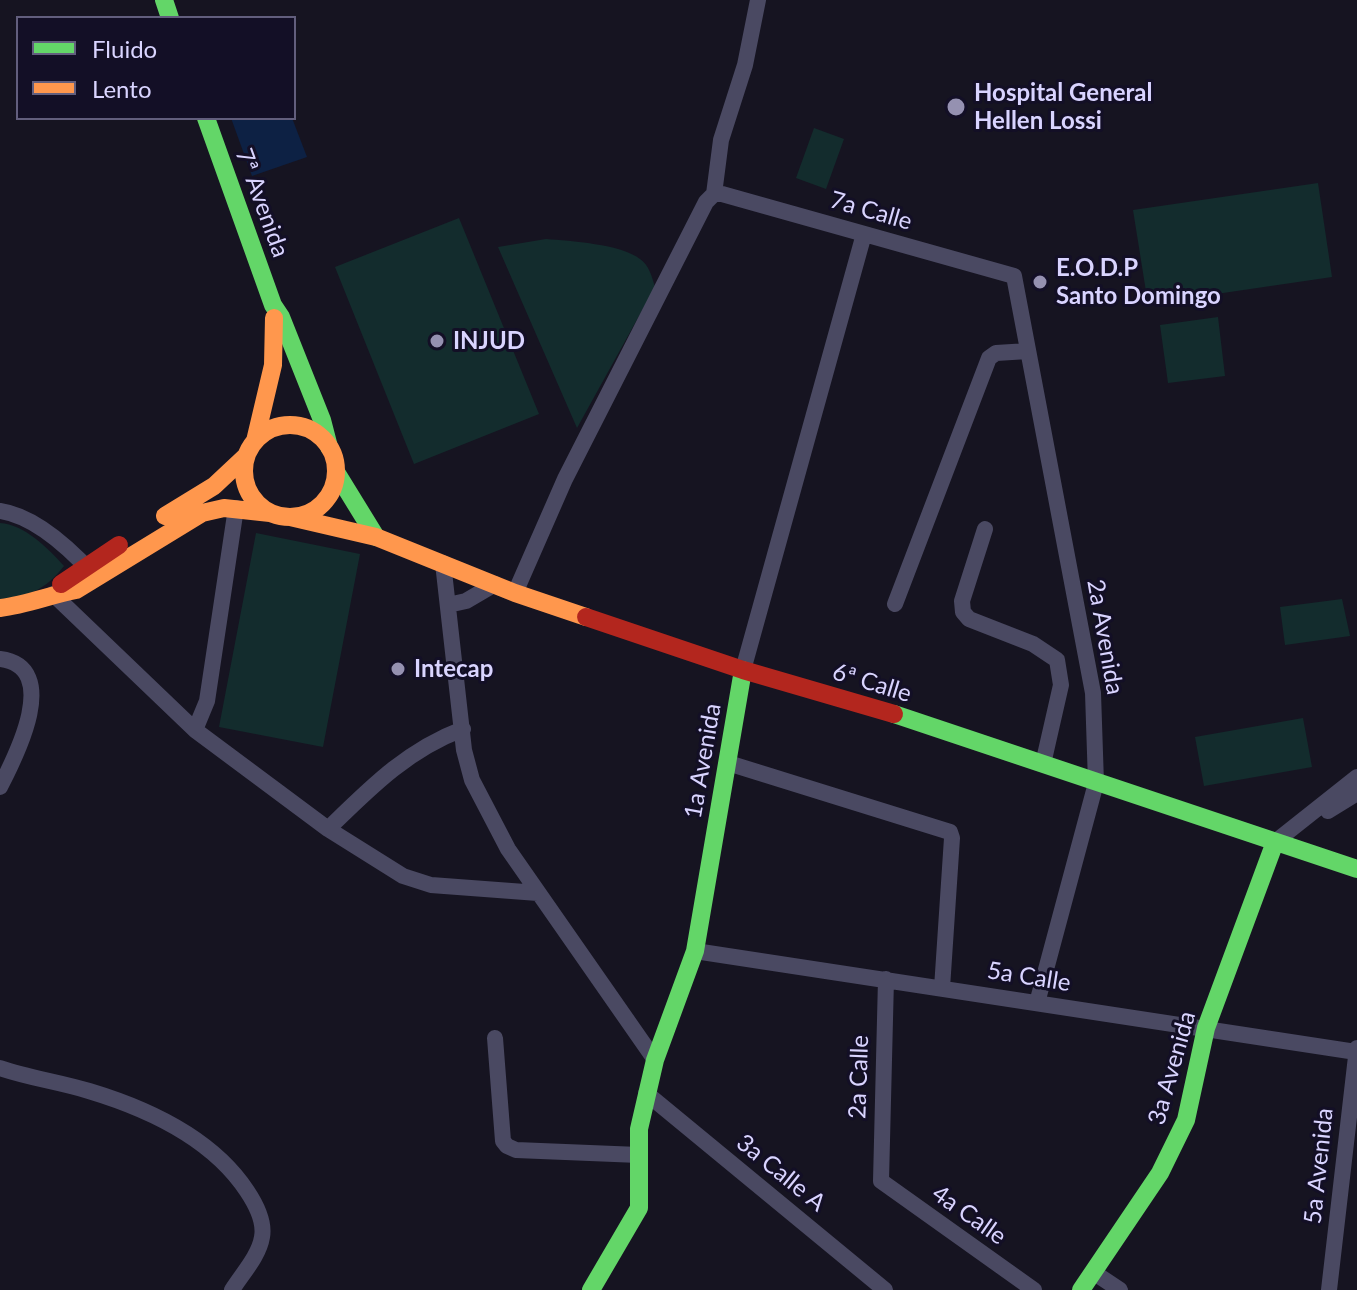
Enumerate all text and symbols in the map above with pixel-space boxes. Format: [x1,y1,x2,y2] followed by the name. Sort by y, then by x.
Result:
[16,16,296,120] legend
[92,34,157,63] text: Fluido
[92,74,152,103] text: Lento
[974,79,1152,135] place label: Hospital General Hellen Lossi
[945,96,967,118] marker: Hospital General Hellen Lossi
[229,145,295,261] street label: 7ª Avenida
[827,186,915,236] street label: 7a Calle
[1056,254,1221,310] place label: E.O.D.P Santo Domingo
[1031,273,1049,291] marker: E.O.D.P Santo Domingo
[453,327,525,355] place label: INJUD
[428,332,446,350] marker: INJUD
[1081,577,1129,697] street label: 2a Avenida
[414,655,493,683] place label: Intecap
[829,657,915,709] street label: 6ª Calle
[389,660,407,678] marker: Intecap
[679,701,727,821] street label: 1a Avenida
[985,956,1073,998] street label: 5a Calle
[1142,1008,1202,1128] street label: 3a Avenida
[843,1035,875,1119] street label: 2a Calle
[1299,1107,1339,1225] street label: 5a Avenida
[731,1128,831,1218] street label: 3a Calle A
[926,1179,1012,1251] street label: 4a Calle

